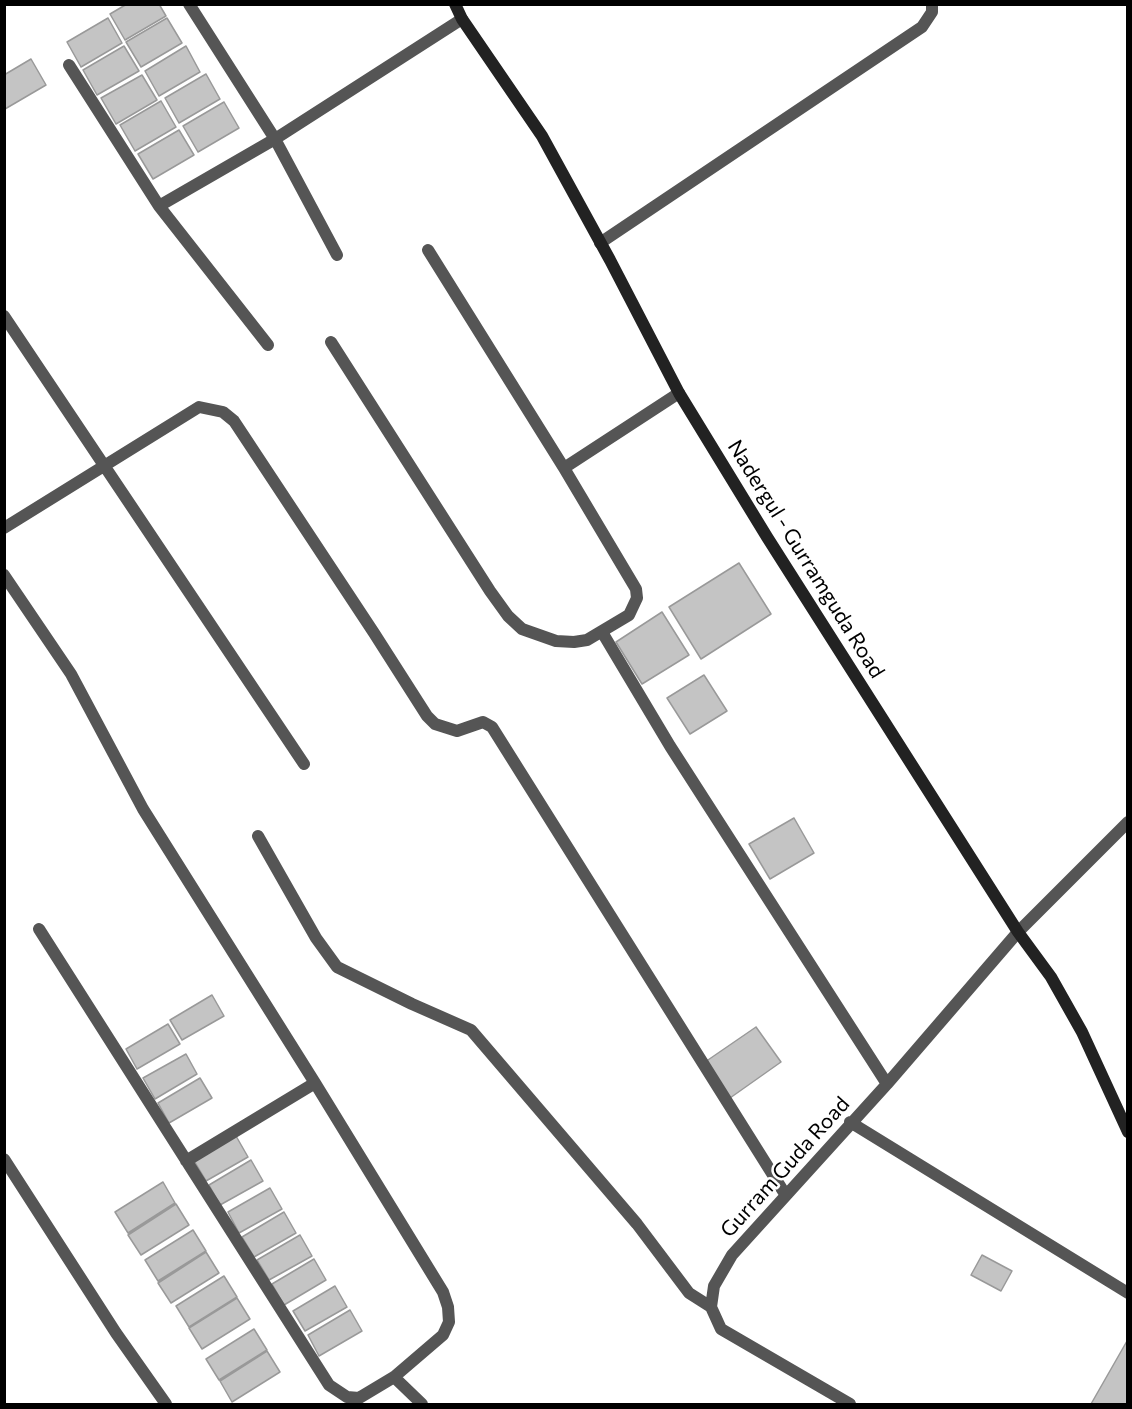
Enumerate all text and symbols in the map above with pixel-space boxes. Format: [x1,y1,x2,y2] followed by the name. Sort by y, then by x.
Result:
[722,435,890,683] street label: Nadergul - Gurramguda Road
[715,1092,855,1242] street label: Gurram Guda Road

